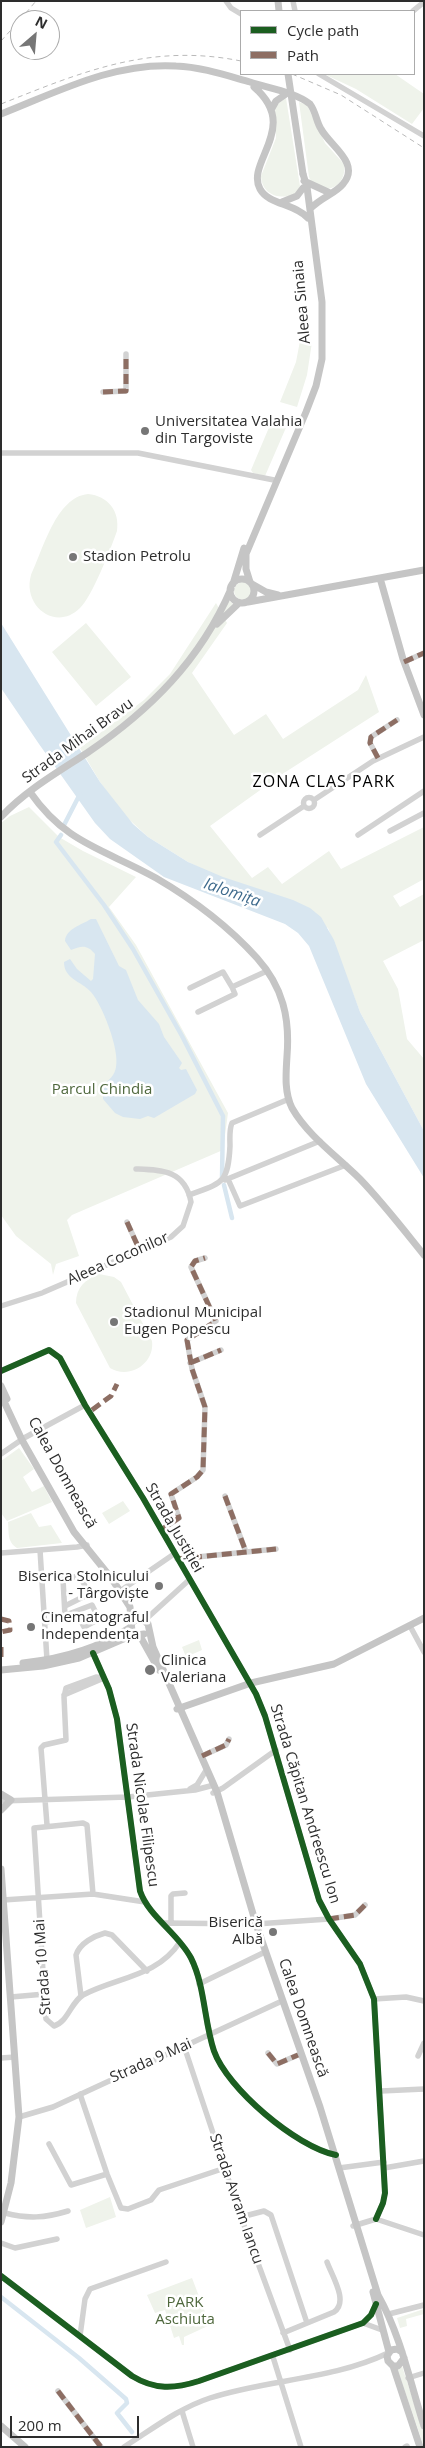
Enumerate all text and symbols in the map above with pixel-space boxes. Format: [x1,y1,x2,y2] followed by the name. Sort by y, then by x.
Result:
[10,10,60,60] north arrow
[240,10,415,75] legend
[32,11,51,33] text: N
[287,20,359,40] text: Cycle path
[287,45,319,65] text: Path
[289,259,315,345] street label: Aleea Sinaia
[155,413,302,448] place label: Universitatea Valahia din Targoviste
[139,425,151,437] marker: Universitatea Valahia din Targoviste
[83,548,191,566] place label: Stadion Petrolu
[67,551,79,563] marker: Stadion Petrolu
[19,695,137,787] street label: Strada Mihai Bravu
[251,772,397,792] district label: ZONA CLAS PARK
[201,874,263,912] water label: Ialomița
[52,1081,152,1099] park label: Parcul Chindia
[65,1229,171,1289] street label: Aleea Coconilor
[124,1304,262,1339] place label: Stadionul Municipal Eugen Popescu
[108,1316,120,1328] marker: Stadionul Municipal Eugen Popescu
[24,1414,100,1532] street label: Calea Domnească
[141,1480,207,1576] street label: Strada Justiției
[18,1568,149,1603] place label: Biserica Stolnicului - Târgoviște
[153,1580,165,1592] marker: Biserica Stolnicului - Târgoviște
[41,1609,149,1644] place label: Cinematograful Independența
[25,1621,37,1633] marker: Cinematograful Independența
[161,1652,226,1687] place label: Clinica Valeriana
[143,1663,157,1677] marker: Clinica Valeriana
[266,1702,344,1906] street label: Strada Căpitan Andreescu Ion
[122,1722,162,1888] street label: Strada Nicolae Filipescu
[209,1914,263,1949] place label: Biserică Albă
[31,1918,55,2016] street label: Strada 10 Mai
[267,1926,279,1938] marker: Biserică Albă
[274,1956,332,2080] street label: Calea Domnească
[107,2035,195,2087] street label: Strada 9 Mai
[205,2131,267,2267] street label: Strada Avram Iancu
[155,2294,215,2329] park label: PARK Aschiuta
[12,2406,141,2438] scale bar
[18,2415,62,2435] text: 200 m

